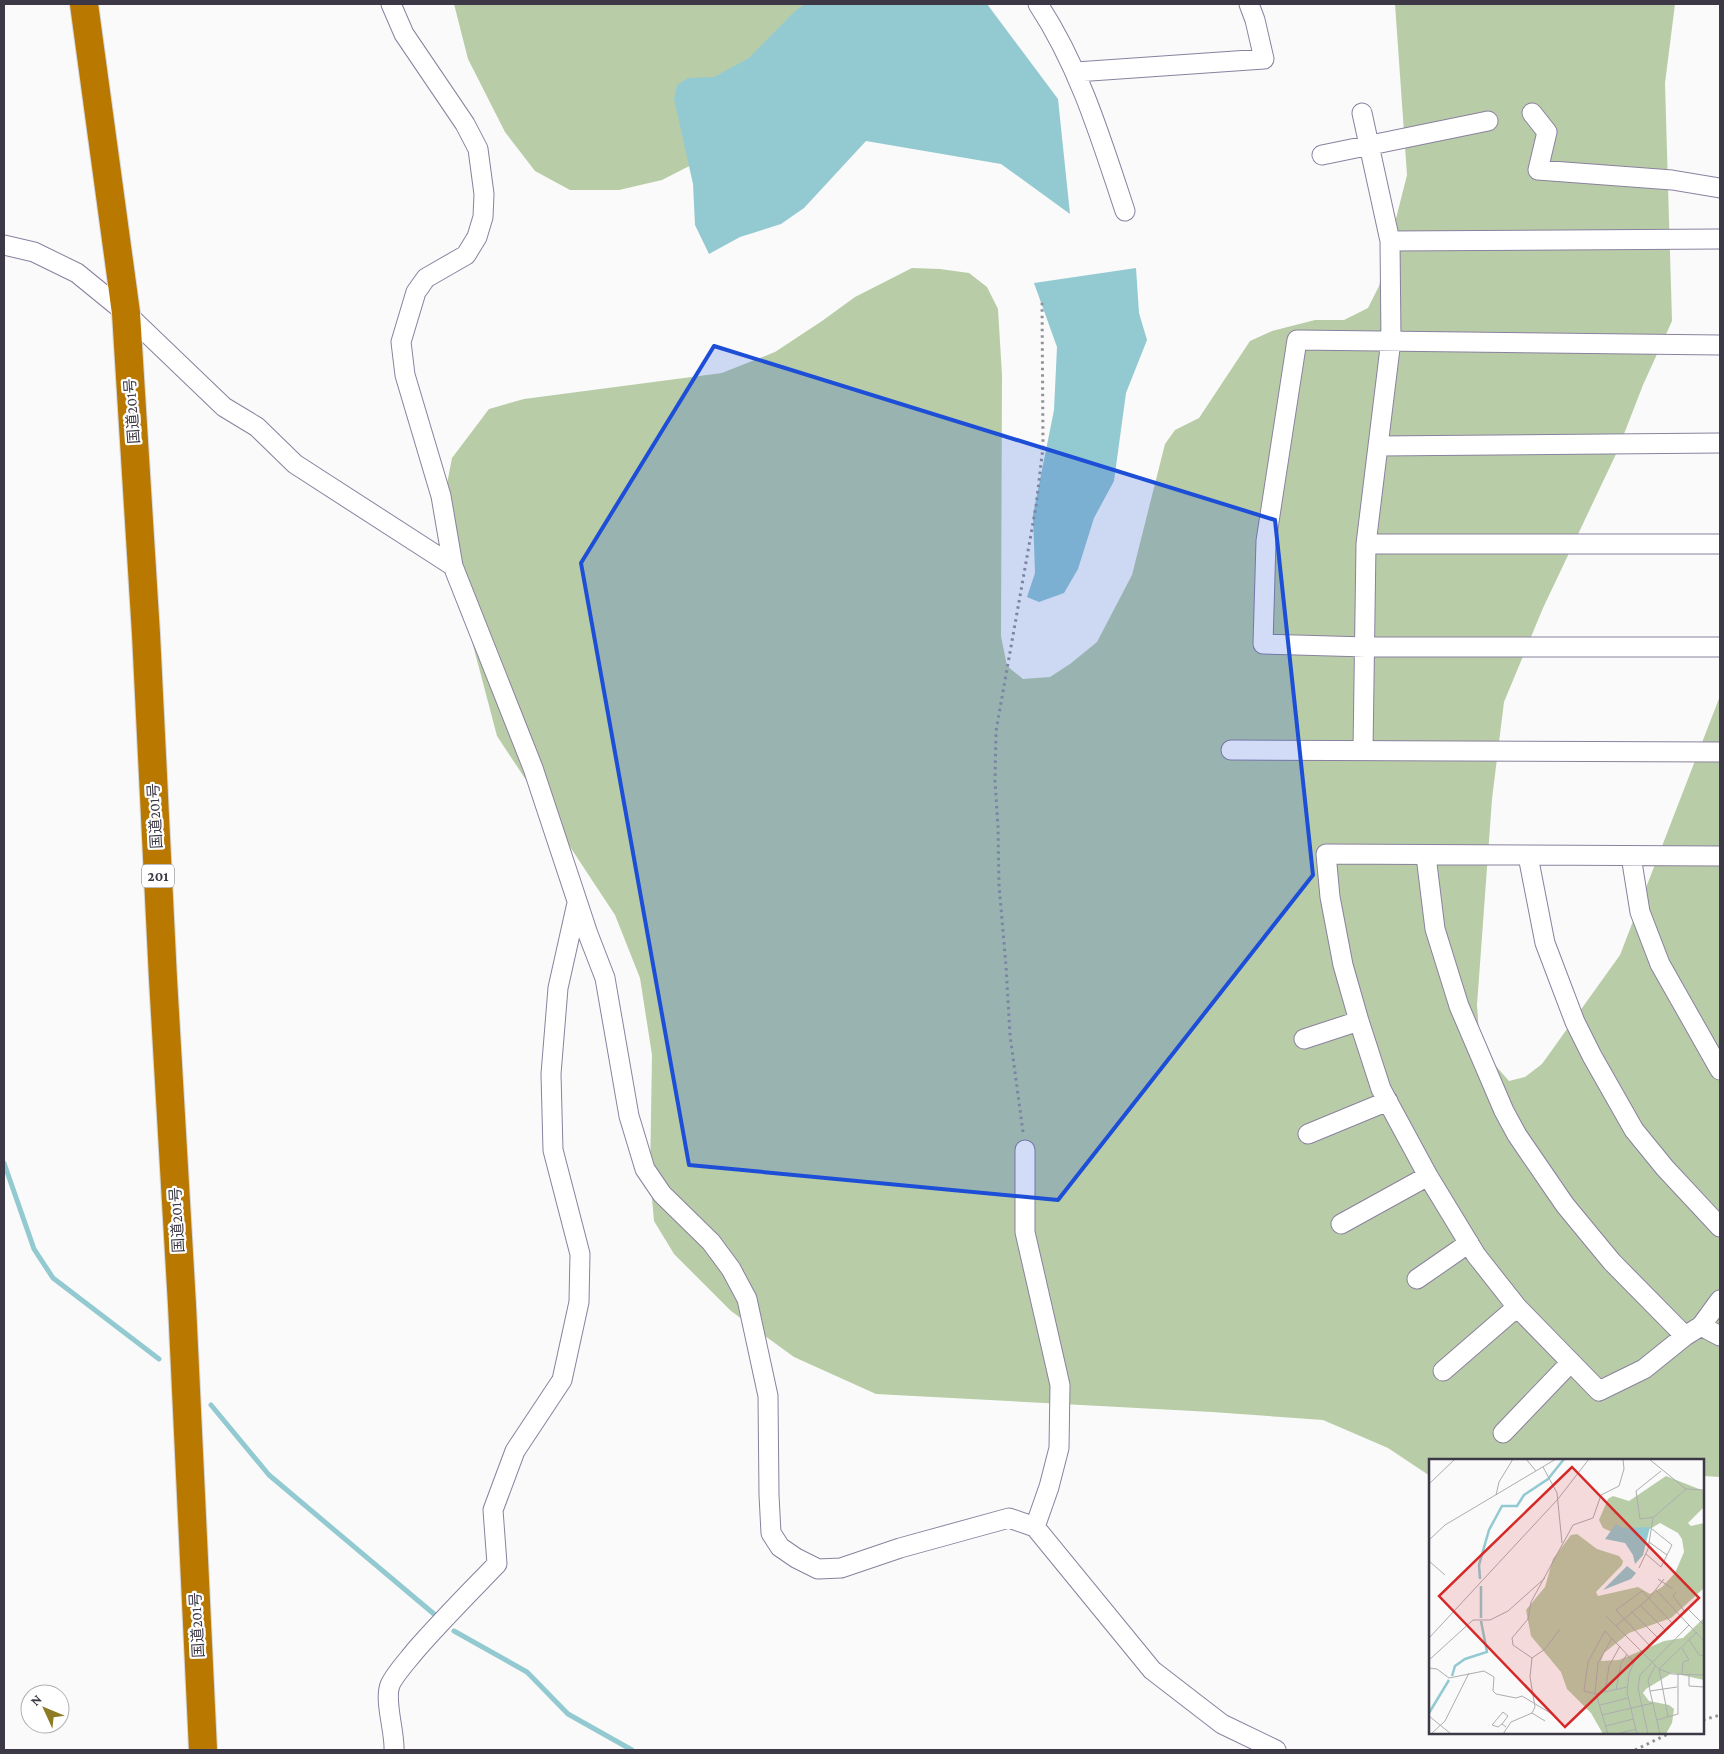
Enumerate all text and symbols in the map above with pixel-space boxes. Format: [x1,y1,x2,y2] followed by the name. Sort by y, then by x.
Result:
[122,378,142,444] street label: 国道201号
[145,783,165,849] street label: 国道201号
[142,864,174,888] road number: 201
[167,1187,187,1253] street label: 国道201号
[1429,1459,1704,1734] inset map
[187,1592,207,1658] street label: 国道201号
[20,1684,70,1734] north arrow
[27,1691,45,1709] text: N

